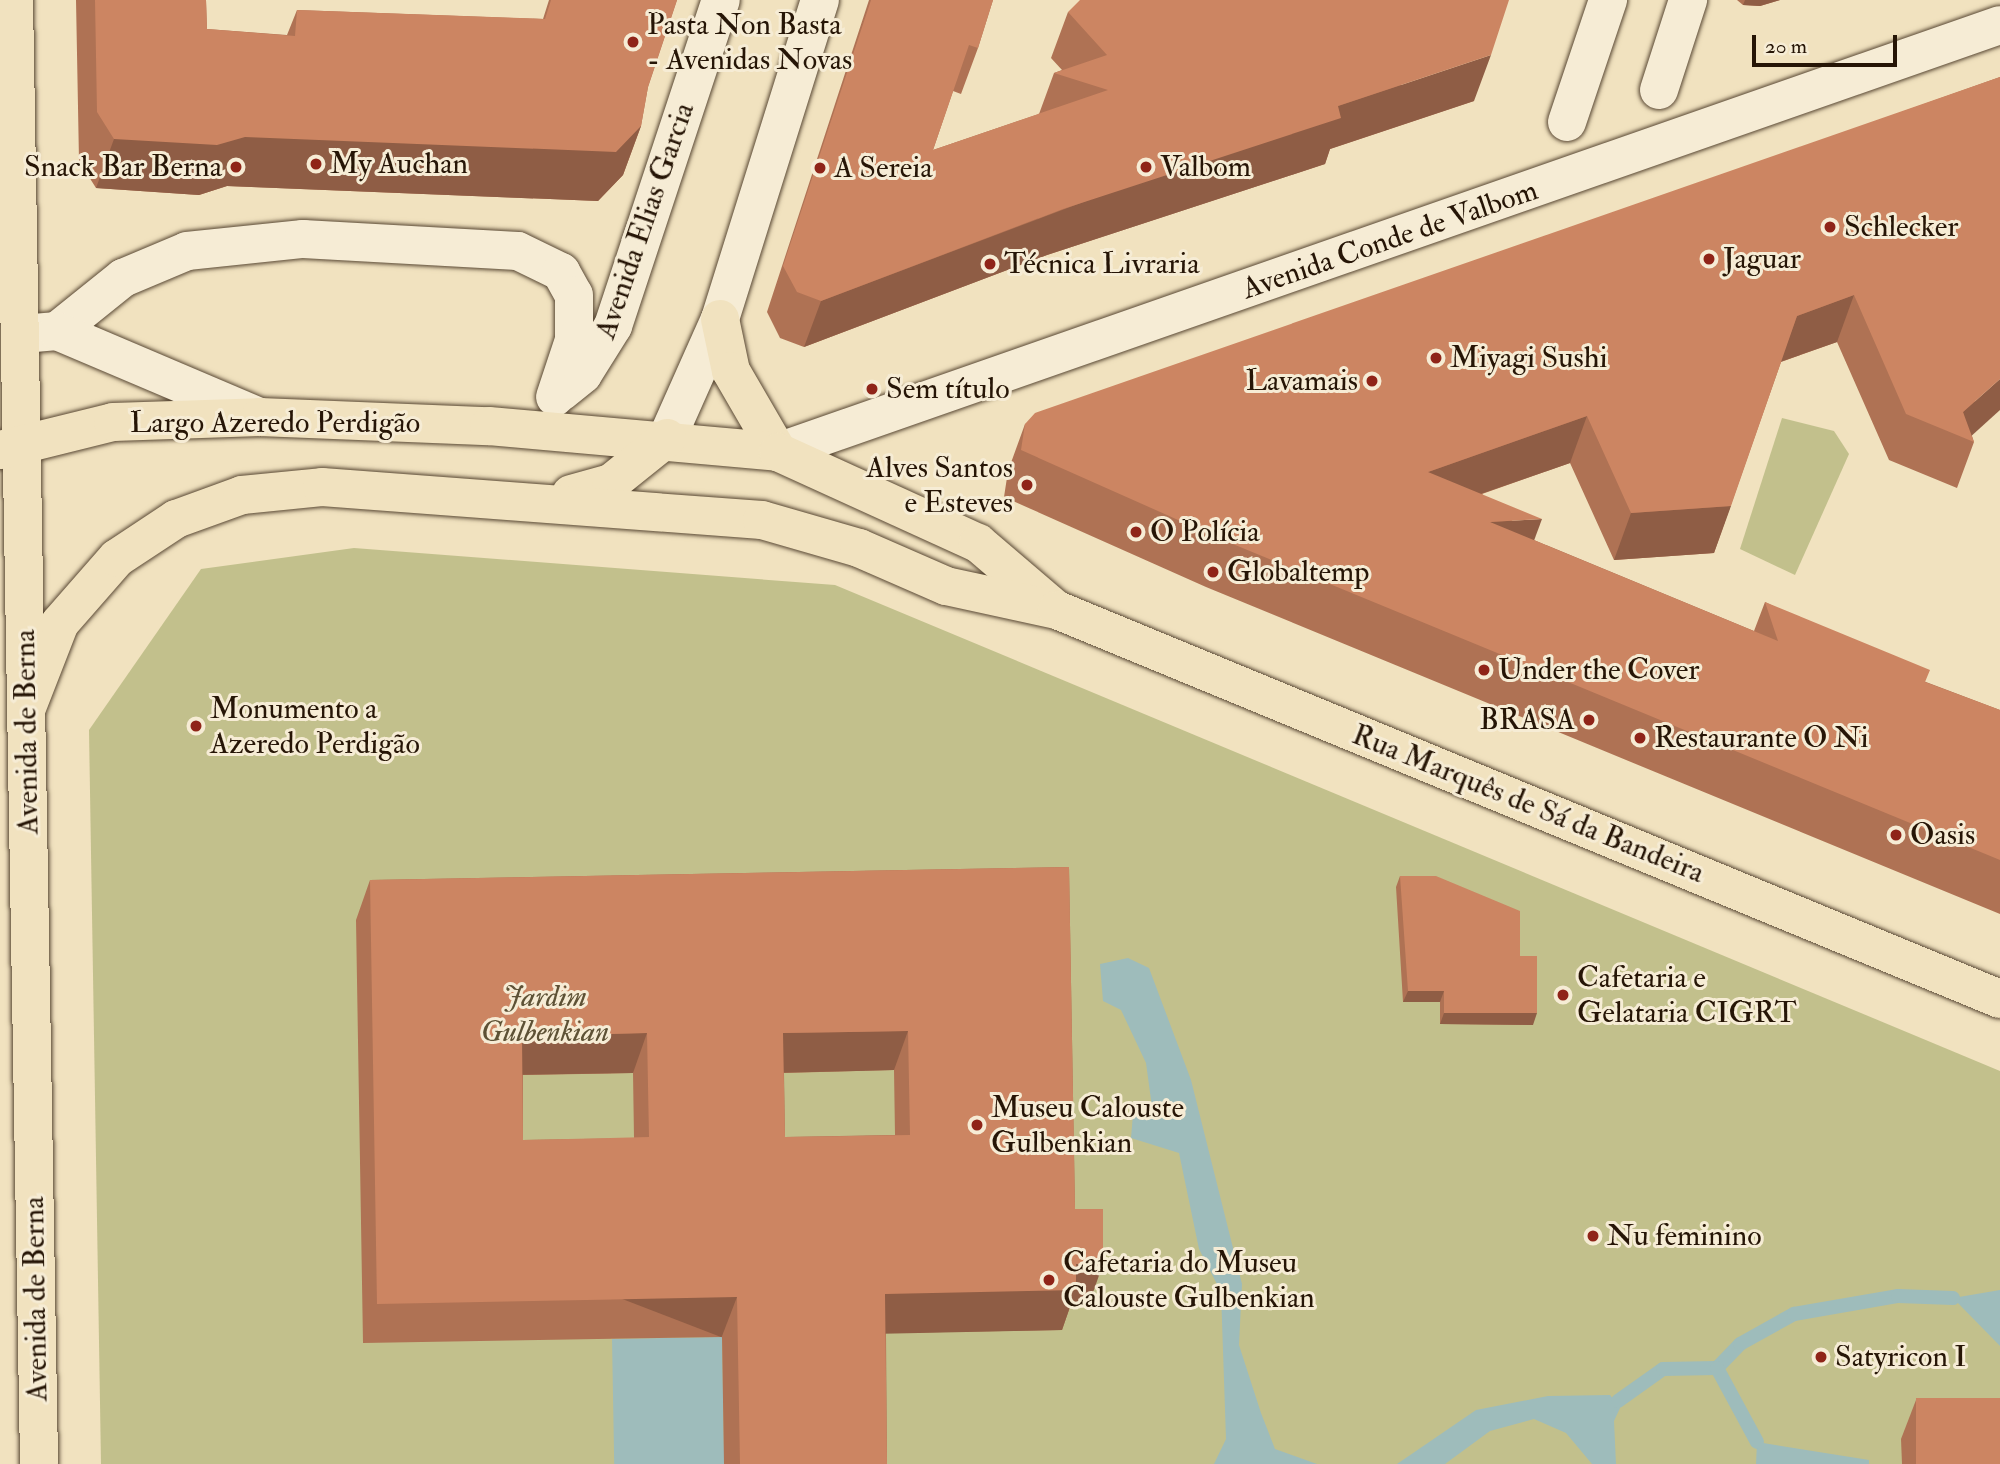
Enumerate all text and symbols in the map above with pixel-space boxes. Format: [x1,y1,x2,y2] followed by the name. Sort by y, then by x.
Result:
[647,7,852,78] place label: Pasta Non Basta - Avenidas Novas
[1755,21,1900,65] scale bar
[1765,33,1807,60] text: 20 m
[625,34,641,50] marker: Pasta Non Basta - Avenidas Novas
[588,98,702,344] street label: Avenida Elias Garcia
[330,146,468,182] place label: My Auchan
[24,149,222,185] place label: Snack Bar Berna
[1160,149,1251,185] place label: Valbom
[834,150,933,186] place label: A Sereia
[308,156,324,172] marker: My Auchan
[228,159,244,175] marker: Snack Bar Berna
[1138,159,1154,175] marker: Valbom
[812,160,828,176] marker: A Sereia
[1237,172,1543,308] street label: Avenida Conde de Valbom
[1844,209,1958,245] place label: Schlecker
[1822,219,1838,235] marker: Schlecker
[1723,241,1801,277] place label: Jaguar
[1004,246,1200,282] place label: Técnica Livraria
[1701,251,1717,267] marker: Jaguar
[982,256,998,272] marker: Técnica Livraria
[1450,340,1607,376] place label: Miyagi Sushi
[1428,350,1444,366] marker: Miyagi Sushi
[1245,363,1358,399] place label: Lavamais
[886,371,1010,407] place label: Sem título
[1364,373,1380,389] marker: Lavamais
[864,381,880,397] marker: Sem título
[130,405,420,441] street label: Largo Azeredo Perdigão
[866,450,1013,520] place label: Alves Santos e Esteves
[1019,477,1035,493] marker: Alves Santos e Esteves
[1150,514,1260,550] place label: O Polícia
[1128,524,1144,540] marker: O Polícia
[1227,554,1369,590] place label: Globaltemp
[1205,564,1221,580] marker: Globaltemp
[7,629,47,835] street label: Avenida de Berna
[1498,652,1699,688] place label: Under the Cover
[1476,662,1492,678] marker: Under the Cover
[210,691,420,762] place label: Monumento a Azeredo Perdigão
[1479,702,1575,738] place label: BRASA
[1581,712,1597,728] marker: BRASA
[1347,717,1709,891] street label: Rua Marquês de Sá da Bandeira
[188,718,204,734] marker: Monumento a Azeredo Perdigão
[1654,720,1868,756] place label: Restaurante O Ni
[1632,730,1648,746] marker: Restaurante O Ni
[1910,817,1975,853] place label: Oasis
[1888,827,1904,843] marker: Oasis
[1577,960,1797,1030] place label: Cafetaria e Gelataria CIGRT
[481,979,609,1050] park label: Jardim Gulbenkian
[1555,987,1571,1003] marker: Cafetaria e Gelataria CIGRT
[991,1090,1184,1160] place label: Museu Calouste Gulbenkian
[969,1117,985,1133] marker: Museu Calouste Gulbenkian
[16,1196,56,1402] street label: Avenida de Berna
[1607,1218,1762,1254] place label: Nu feminino
[1585,1228,1601,1244] marker: Nu feminino
[1063,1245,1315,1316] place label: Cafetaria do Museu Calouste Gulbenkian
[1041,1272,1057,1288] marker: Cafetaria do Museu Calouste Gulbenkian
[1835,1339,1966,1375] place label: Satyricon I
[1813,1349,1829,1365] marker: Satyricon I

